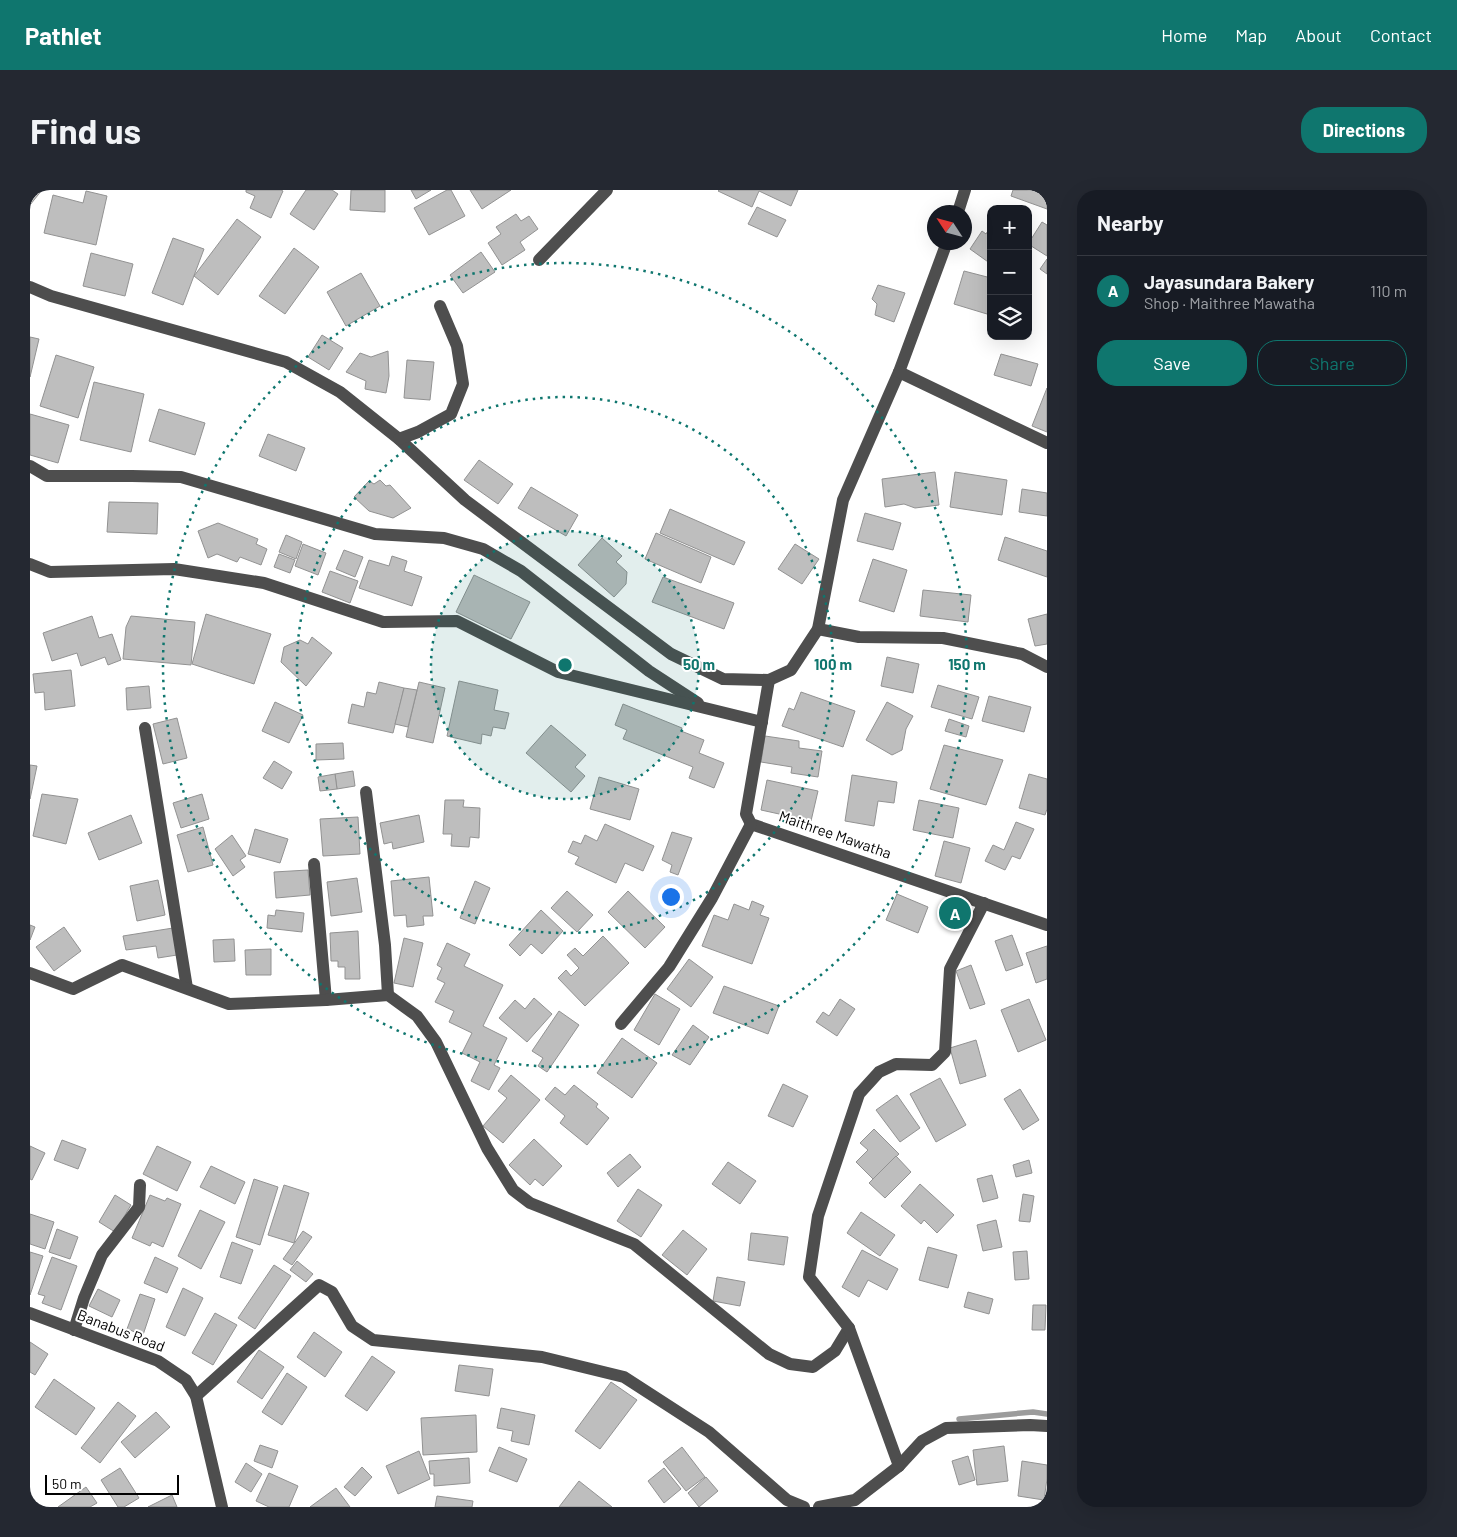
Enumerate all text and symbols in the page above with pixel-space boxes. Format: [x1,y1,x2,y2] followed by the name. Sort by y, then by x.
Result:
[25,21,102,50] text: Pathlet
[1161,24,1207,46] text: Home
[1235,24,1267,46] text: Map
[1295,24,1342,46] text: About
[1370,24,1432,46] text: Contact
[1301,107,1427,153] button: Directions
[30,109,141,151] text: Find us
[927,205,972,250] north arrow
[987,205,1032,340] map controls
[987,205,1032,250] button: +
[1097,210,1163,235] text: Nearby
[987,250,1032,295] button: −
[1144,270,1314,293] text: Jayasundara Bakery
[1108,281,1118,300] text: A
[1370,281,1407,300] text: 110 m
[1144,293,1315,312] text: Shop · Maithree Mawatha
[987,295,1032,340] button: layers
[1097,340,1247,386] button: Save
[1257,340,1407,386] button: Share
[683,655,715,673] text: 50 m
[814,655,852,673] text: 100 m
[948,655,986,673] text: 150 m
[556,656,574,674] centre of rings
[777,806,894,862] street label: Maithree Mawatha
[658,884,684,910] your location
[939,894,971,932] pin: A
[75,1305,168,1355] street label: Banabus Road
[45,1472,179,1495] scale bar
[52,1475,81,1492] text: 50 m

